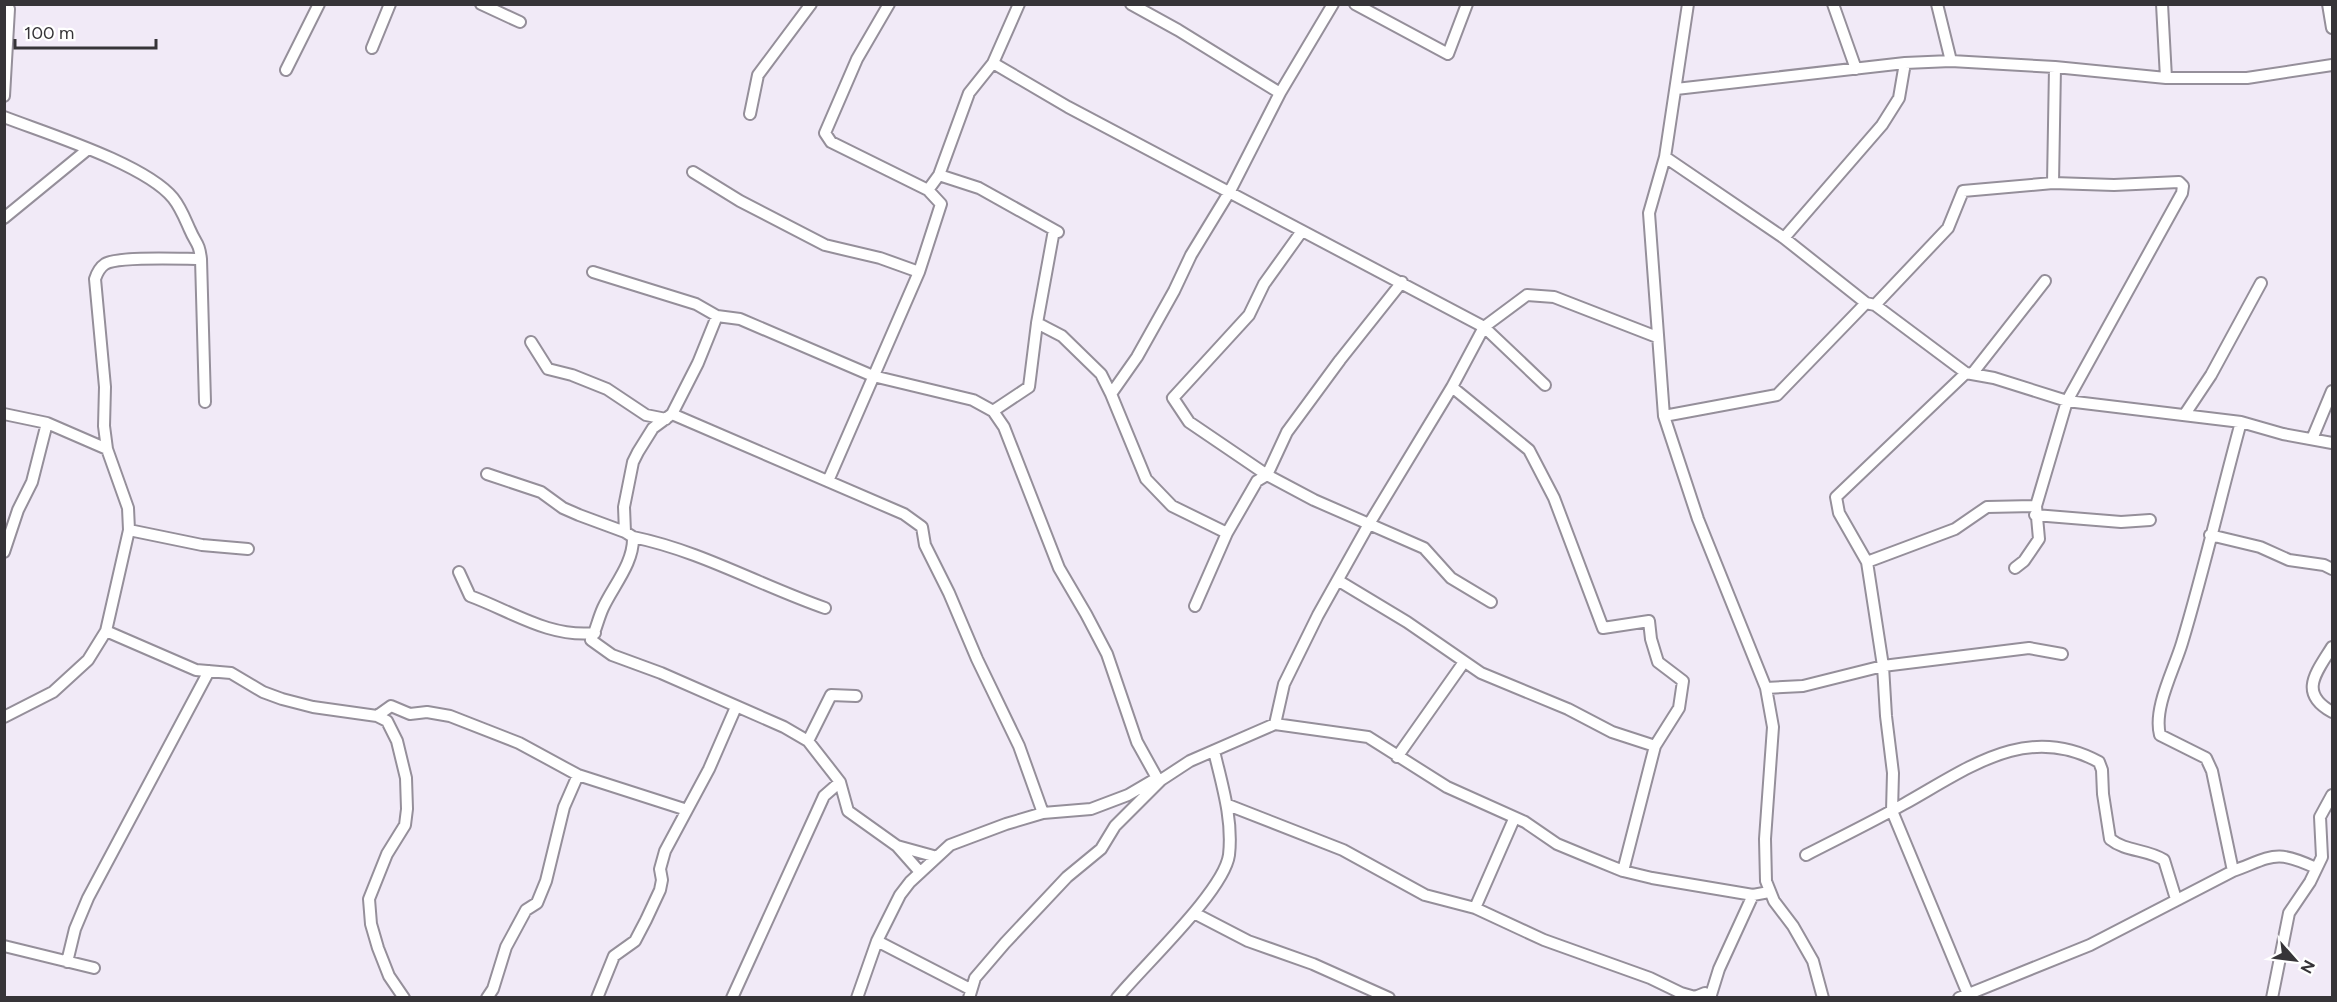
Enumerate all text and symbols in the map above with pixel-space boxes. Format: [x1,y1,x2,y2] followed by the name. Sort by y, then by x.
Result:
[15,12,156,50] scale bar
[24,22,74,44] text: 100 m
[2265,930,2325,990] north arrow
[2297,957,2319,977] text: N

